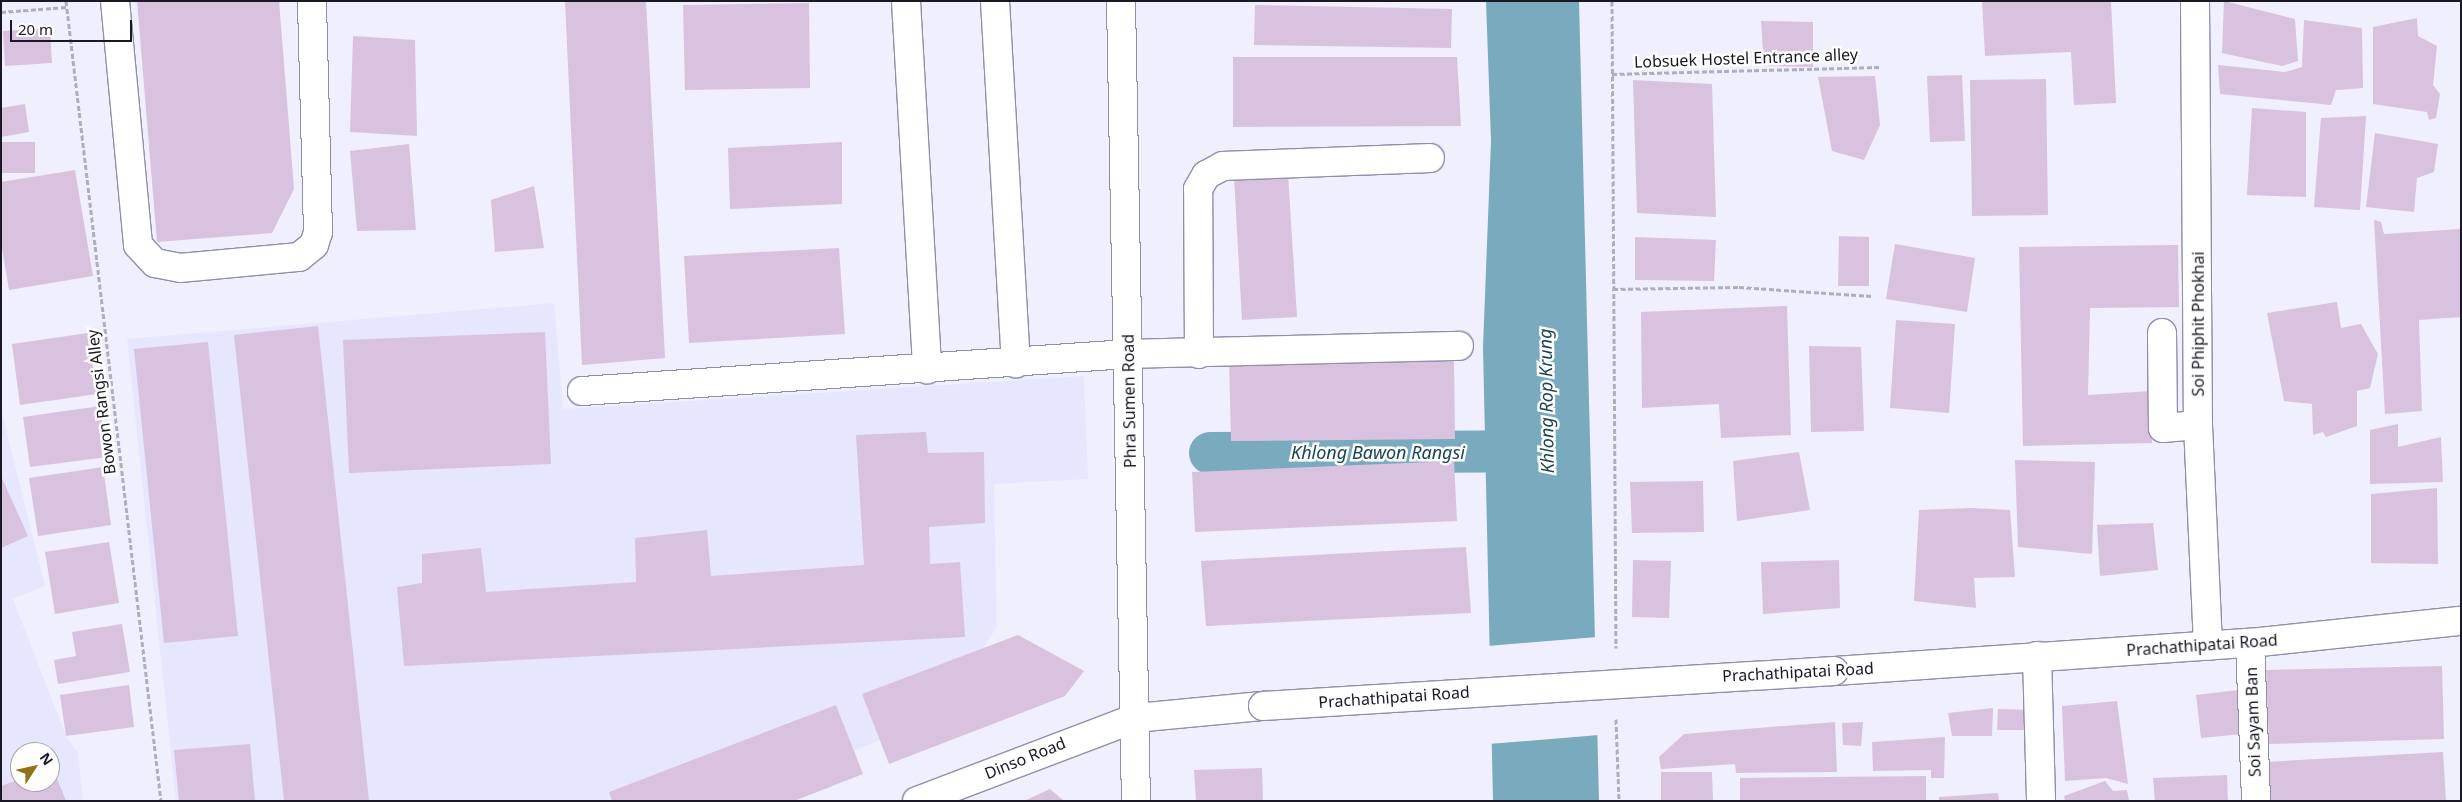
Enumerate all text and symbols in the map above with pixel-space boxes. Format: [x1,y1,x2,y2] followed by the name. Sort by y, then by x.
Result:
[12,10,135,42] scale bar
[18,19,53,39] text: 20 m
[1634,44,1858,72] street label: Lobsuek Hostel Entrance alley
[2188,251,2208,397] street label: Soi Phiphit Phokhai
[83,328,119,476] street label: Bowon Rangsi Alley
[1534,328,1558,474] water label: Khlong Rop Krung
[1118,334,1140,468] street label: Phra Sumen Road
[1291,441,1465,463] water label: Khlong Bawon Rangsi
[2126,630,2278,660] street label: Prachathipatai Road
[1722,658,1874,686] street label: Prachathipatai Road
[2241,667,2265,777] street label: Soi Sayam Ban
[1318,682,1470,712] street label: Prachathipatai Road
[982,733,1068,783] street label: Dinso Road
[10,742,60,792] north arrow
[36,749,58,769] text: N

